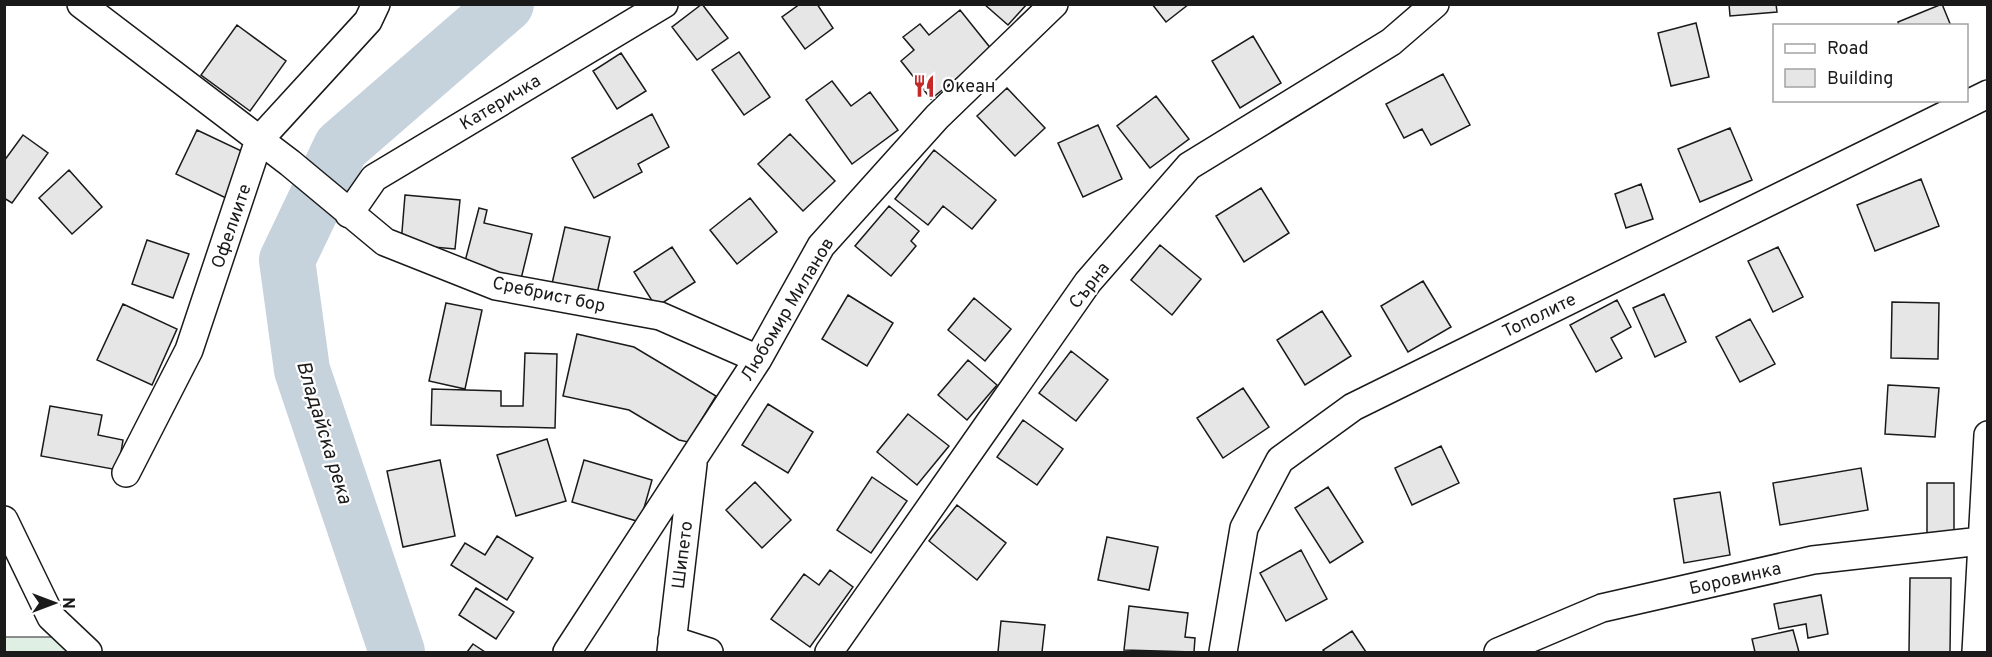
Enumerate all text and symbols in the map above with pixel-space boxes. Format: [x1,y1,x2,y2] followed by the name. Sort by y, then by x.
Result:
[1773,24,1968,102] legend
[1827,38,1869,61] text: Road
[1827,68,1893,91] text: Building
[456,70,545,136] street label: Катеричка
[911,73,937,99] restaurant icon: Океан
[942,76,995,99] place label: Океан
[207,181,258,272] street label: Офелиите
[736,234,840,386] street label: Любомир Миланов
[1065,258,1116,314] street label: Сърна
[490,272,607,319] street label: Сребрист бор
[1499,289,1580,344] street label: Тополите
[289,358,357,508] water label: Владайска река
[668,520,699,590] street label: Шипето
[1687,558,1784,601] street label: Боровинка
[24,573,84,633] north arrow
[57,597,77,609] text: N

